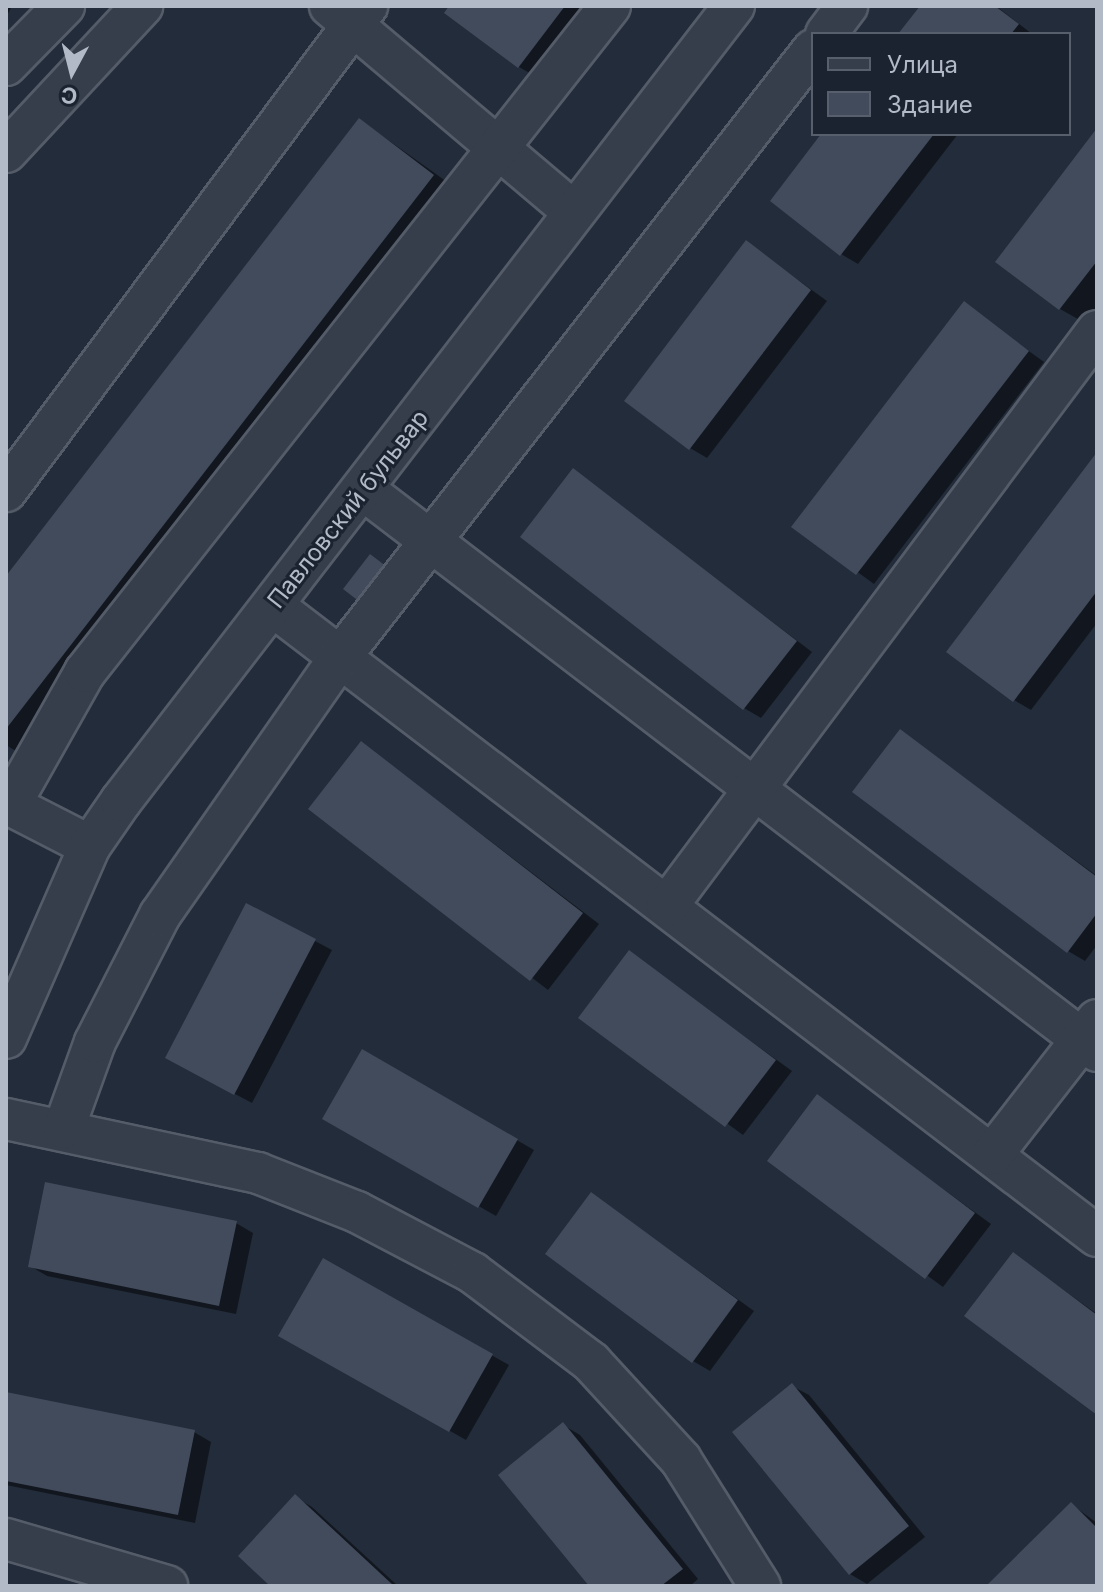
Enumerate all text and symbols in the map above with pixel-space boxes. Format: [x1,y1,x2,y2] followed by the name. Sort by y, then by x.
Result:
[32,32,112,112] north arrow
[811,32,1071,136] legend
[887,50,958,79] text: Улица
[59,82,79,110] text: С
[887,90,973,119] text: Здание
[262,404,434,614] street label: Павловский бульвар

